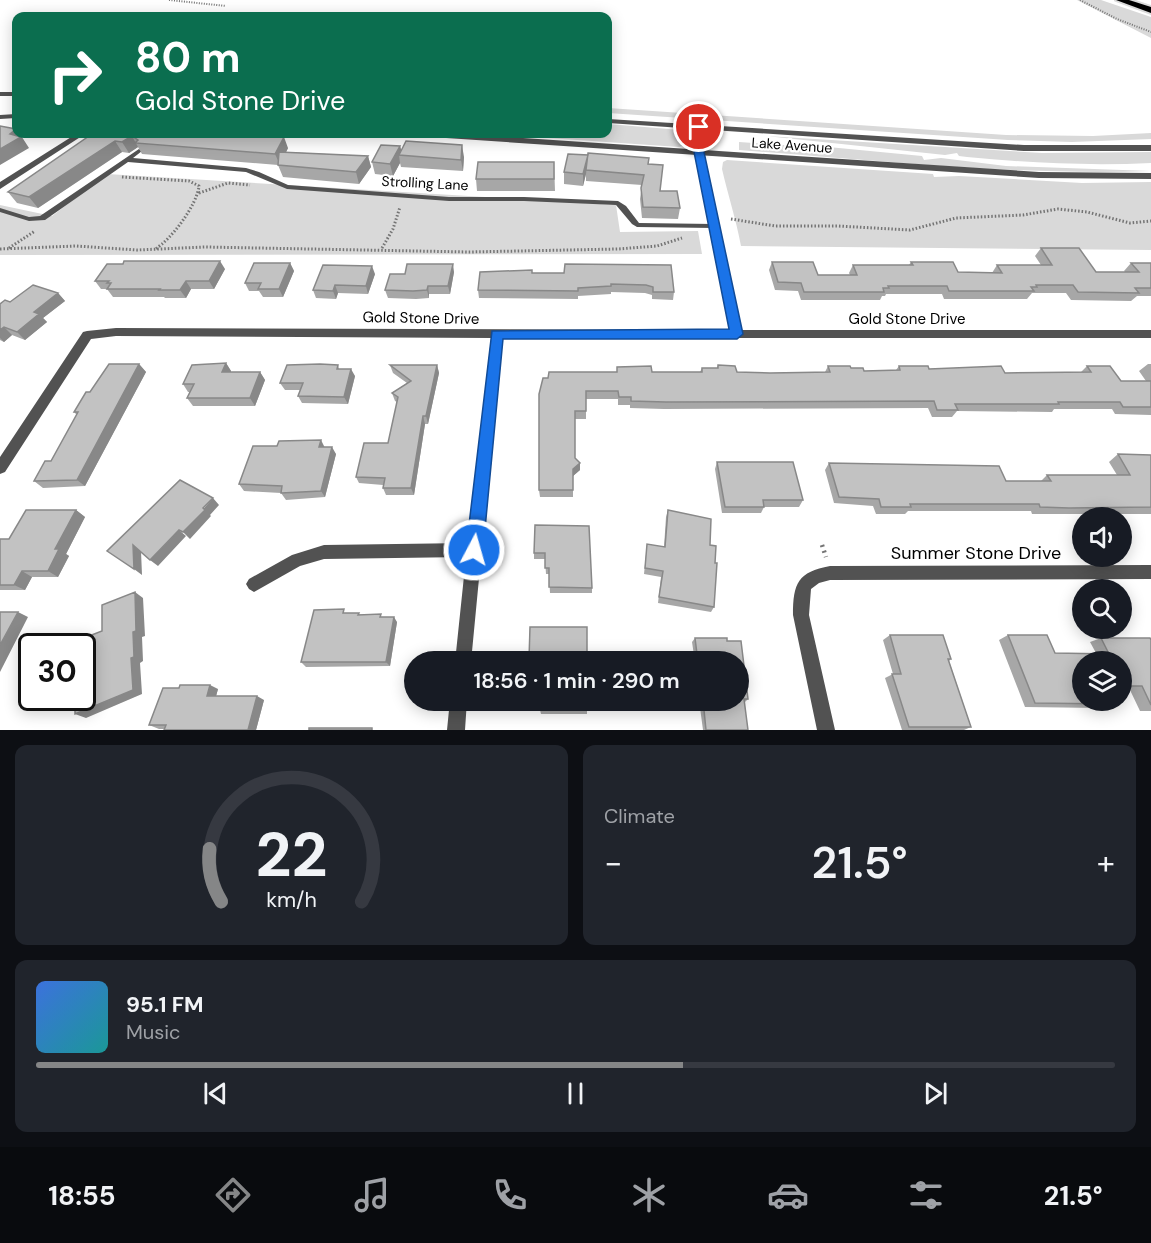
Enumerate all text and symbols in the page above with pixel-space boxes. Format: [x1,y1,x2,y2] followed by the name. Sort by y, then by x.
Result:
[135,30,241,85] text: 80 m
[36,36,114,114] icon: right
[135,83,345,118] text: Gold Stone Drive
[673,101,724,152] pin
[682,110,715,143] icon: arrive
[751,133,833,157] street label: Lake Avenue
[381,172,469,194] street label: Strolling Lane
[362,307,480,329] street label: Gold Stone Drive
[849,309,965,329] street label: Gold Stone Drive
[1072,507,1132,711] map controls
[1072,507,1132,567] button: sound
[442,518,506,582] position arrow
[891,541,1061,565] street label: Summer Stone Drive
[1072,579,1132,639] button: search
[18,633,96,711] speed limit sign: 30
[1072,651,1132,711] button: layers
[473,666,680,695] text: 18:56 · 1 min · 290 m
[604,803,675,829] text: Climate
[255,814,327,895] text: 22
[811,833,908,892] text: 21.5°
[604,841,622,884] text: −
[1097,841,1115,884] text: +
[266,886,317,914] text: km/h
[126,990,203,1019] text: 95.1 FM
[126,1019,181,1045] text: Music
[199,1077,232,1110] icon: previous
[559,1077,592,1110] icon: pause
[919,1077,952,1110] icon: next
[212,1174,254,1216] icon: directions
[351,1174,393,1216] icon: music
[489,1174,531,1216] icon: phone
[628,1174,670,1216] icon: climate
[767,1174,809,1216] icon: car
[905,1174,947,1216] icon: filters
[48,1178,116,1213] text: 18:55
[1044,1178,1103,1213] text: 21.5°

